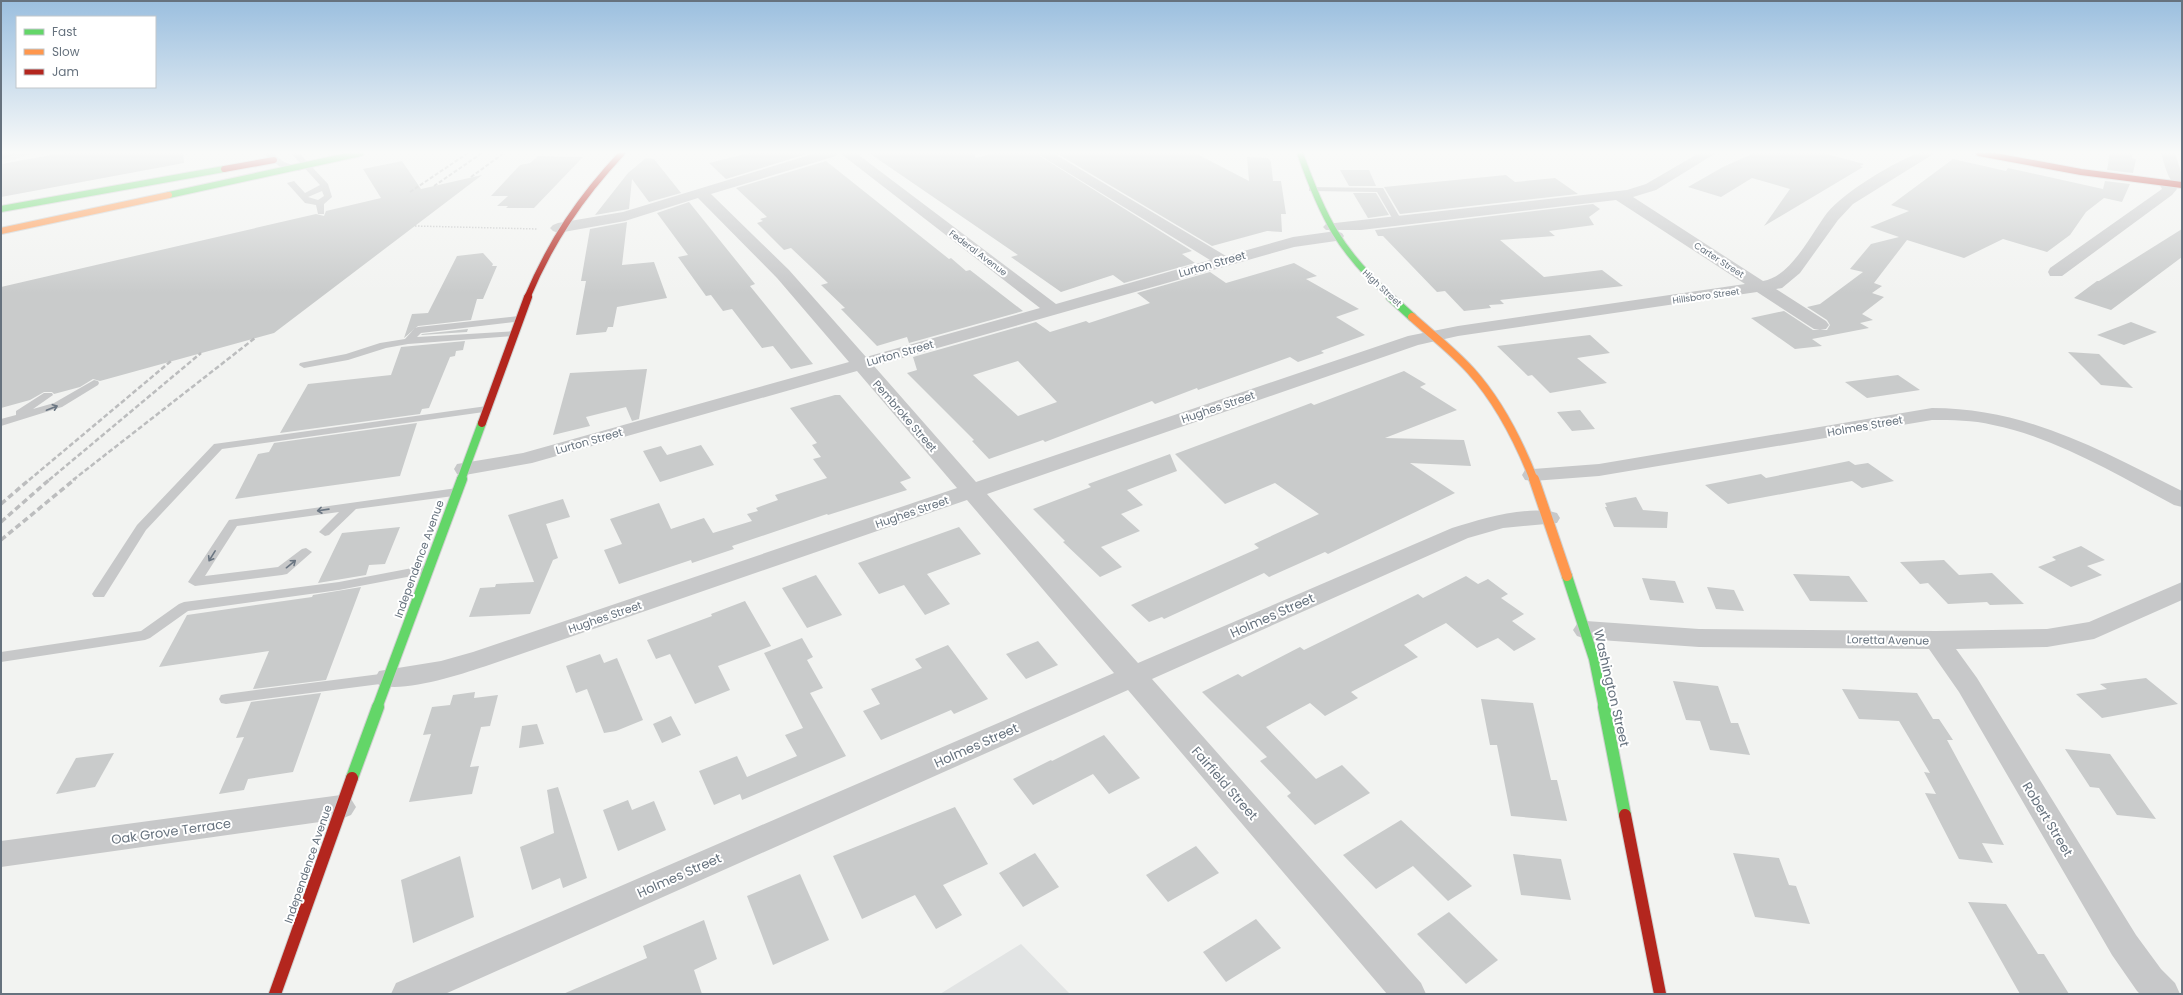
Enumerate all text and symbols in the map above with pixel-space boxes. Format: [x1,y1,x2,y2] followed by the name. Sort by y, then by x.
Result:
[16,16,156,88] legend
[52,23,77,40] text: Fast
[52,43,80,60] text: Slow
[52,63,79,80] text: Jam
[947,227,1010,279] street label: Federal Avenue
[1692,239,1746,281] street label: Carter Street
[1177,247,1247,281] street label: Lurton Street
[1360,267,1404,309] street label: High Street
[1672,285,1740,307] street label: Hillsboro Street
[865,336,935,370] street label: Lurton Street
[869,377,941,455] street label: Pembroke Street
[1179,387,1257,427] street label: Hughes Street
[45,403,57,411] one-way arrow
[1826,411,1904,441] street label: Holmes Street
[554,424,624,458] street label: Lurton Street
[873,492,951,532] street label: Hughes Street
[390,498,448,620] street label: Independence Avenue
[317,506,330,514] one-way arrow
[208,550,216,561] one-way arrow
[286,559,297,568] one-way arrow
[1227,588,1318,642] street label: Holmes Street
[566,597,644,637] street label: Hughes Street
[1589,628,1634,749] street label: Washington Street
[1847,631,1930,649] street label: Loretta Avenue
[931,718,1022,772] street label: Holmes Street
[1187,742,1262,825] street label: Fairfield Street
[2018,778,2078,860] street label: Robert Street
[280,802,336,925] street label: Independence Avenue
[110,814,232,849] street label: Oak Grove Terrace
[634,848,725,902] street label: Holmes Street

